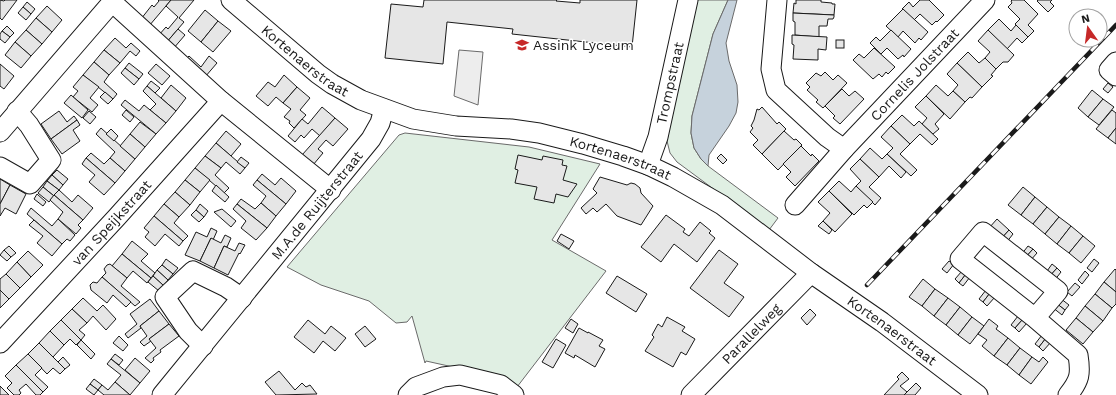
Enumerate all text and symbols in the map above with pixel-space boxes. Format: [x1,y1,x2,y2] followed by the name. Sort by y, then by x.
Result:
[1068,8,1108,48] north arrow
[1080,11,1091,26] text: N
[258,22,352,100] street label: Kortenaerstraat
[867,25,962,124] street label: Cornelis Jolstraat
[514,37,530,53] school or university icon: Assink Lyceum
[533,37,634,53] place label: Assink Lyceum
[653,40,687,126] street label: Trompstraat
[568,133,674,183] street label: Kortenaerstraat
[268,148,366,263] street label: M.A.de Ruijterstraat
[68,177,154,268] street label: van Speijkstraat
[844,293,940,369] street label: Kortenaerstraat
[718,300,785,367] street label: Parallelweg

